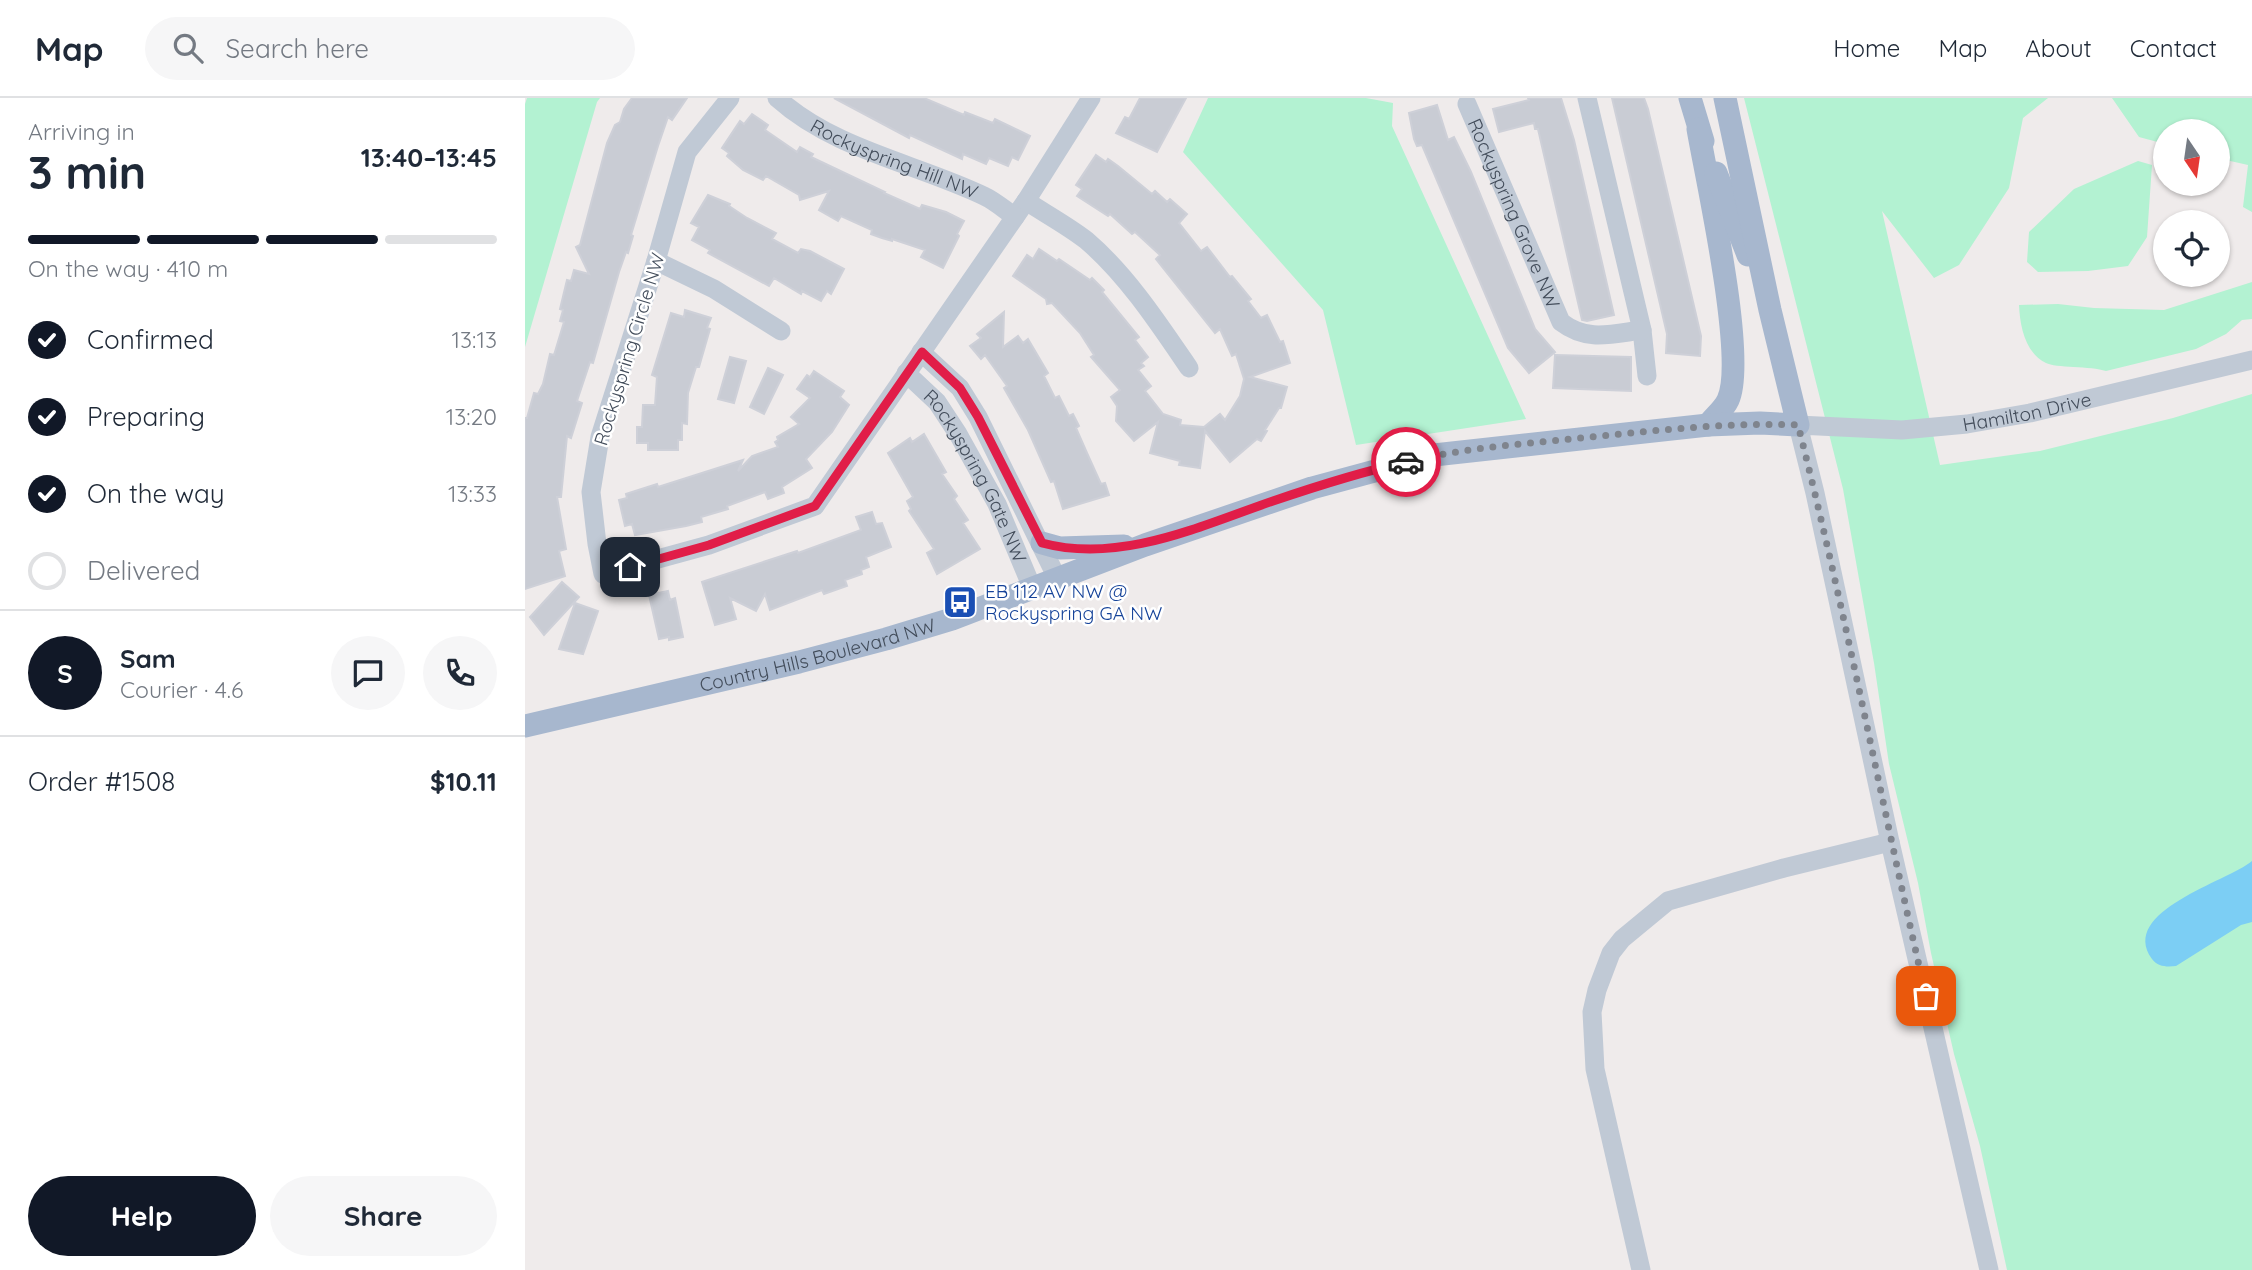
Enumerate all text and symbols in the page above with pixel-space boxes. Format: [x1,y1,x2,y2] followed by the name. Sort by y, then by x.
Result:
[145,17,635,80] search box
[35,28,103,69] text: Map
[169,29,207,67] icon: search
[225,32,369,65] text: Search here
[1833,33,1900,63] text: Home
[1938,33,1987,63] text: Map
[2025,33,2092,63] text: About
[2130,33,2217,63] text: Contact
[806,113,982,204] street label: Rockyspring Hill NW
[1463,115,1566,312] street label: Rockyspring Grove NW
[28,117,135,146] text: Arriving in
[2153,119,2229,196] north arrow
[2153,119,2230,287] map controls
[361,141,497,174] text: 13:40–13:45
[28,143,146,201] text: 3 min
[2153,210,2230,287] button: locate
[588,250,670,448] street label: Rockyspring Circle NW
[28,254,228,283] text: On the way · 410 m
[28,321,66,359] icon: check
[87,323,214,356] text: Confirmed
[452,325,497,354] text: 13:13
[919,384,1032,566] street label: Rockyspring Gate NW
[1961,387,2094,437] street label: Hamilton Drive
[28,398,66,436] icon: check
[87,400,205,433] text: Preparing
[446,402,497,431] text: 13:20
[1371,427,1441,497] courier
[1387,443,1425,481] icon: car
[28,475,66,513] icon: check
[87,477,225,510] text: On the way
[448,479,497,508] text: 13:33
[600,537,660,597] pin
[611,548,649,586] icon: home
[87,554,200,587] text: Delivered
[985,579,1162,625] place label: EB 112 AV NW @ Rockyspring GA NW
[941,583,979,621] bus stop icon: EB 112 AV NW @ Rockyspring GA NW
[697,613,938,697] street label: Country Hills Boulevard NW
[331,636,405,710] button: chat
[423,636,497,710] button: phone
[120,642,176,675] text: Sam
[57,657,73,690] text: S
[120,675,243,704] text: Courier · 4.6
[28,765,175,798] text: Order #1508
[430,765,497,798] text: $10.11
[1896,966,1956,1026] pin
[1907,977,1945,1015] icon: bag
[28,1176,256,1256] button: Help
[270,1176,497,1256] button: Share

